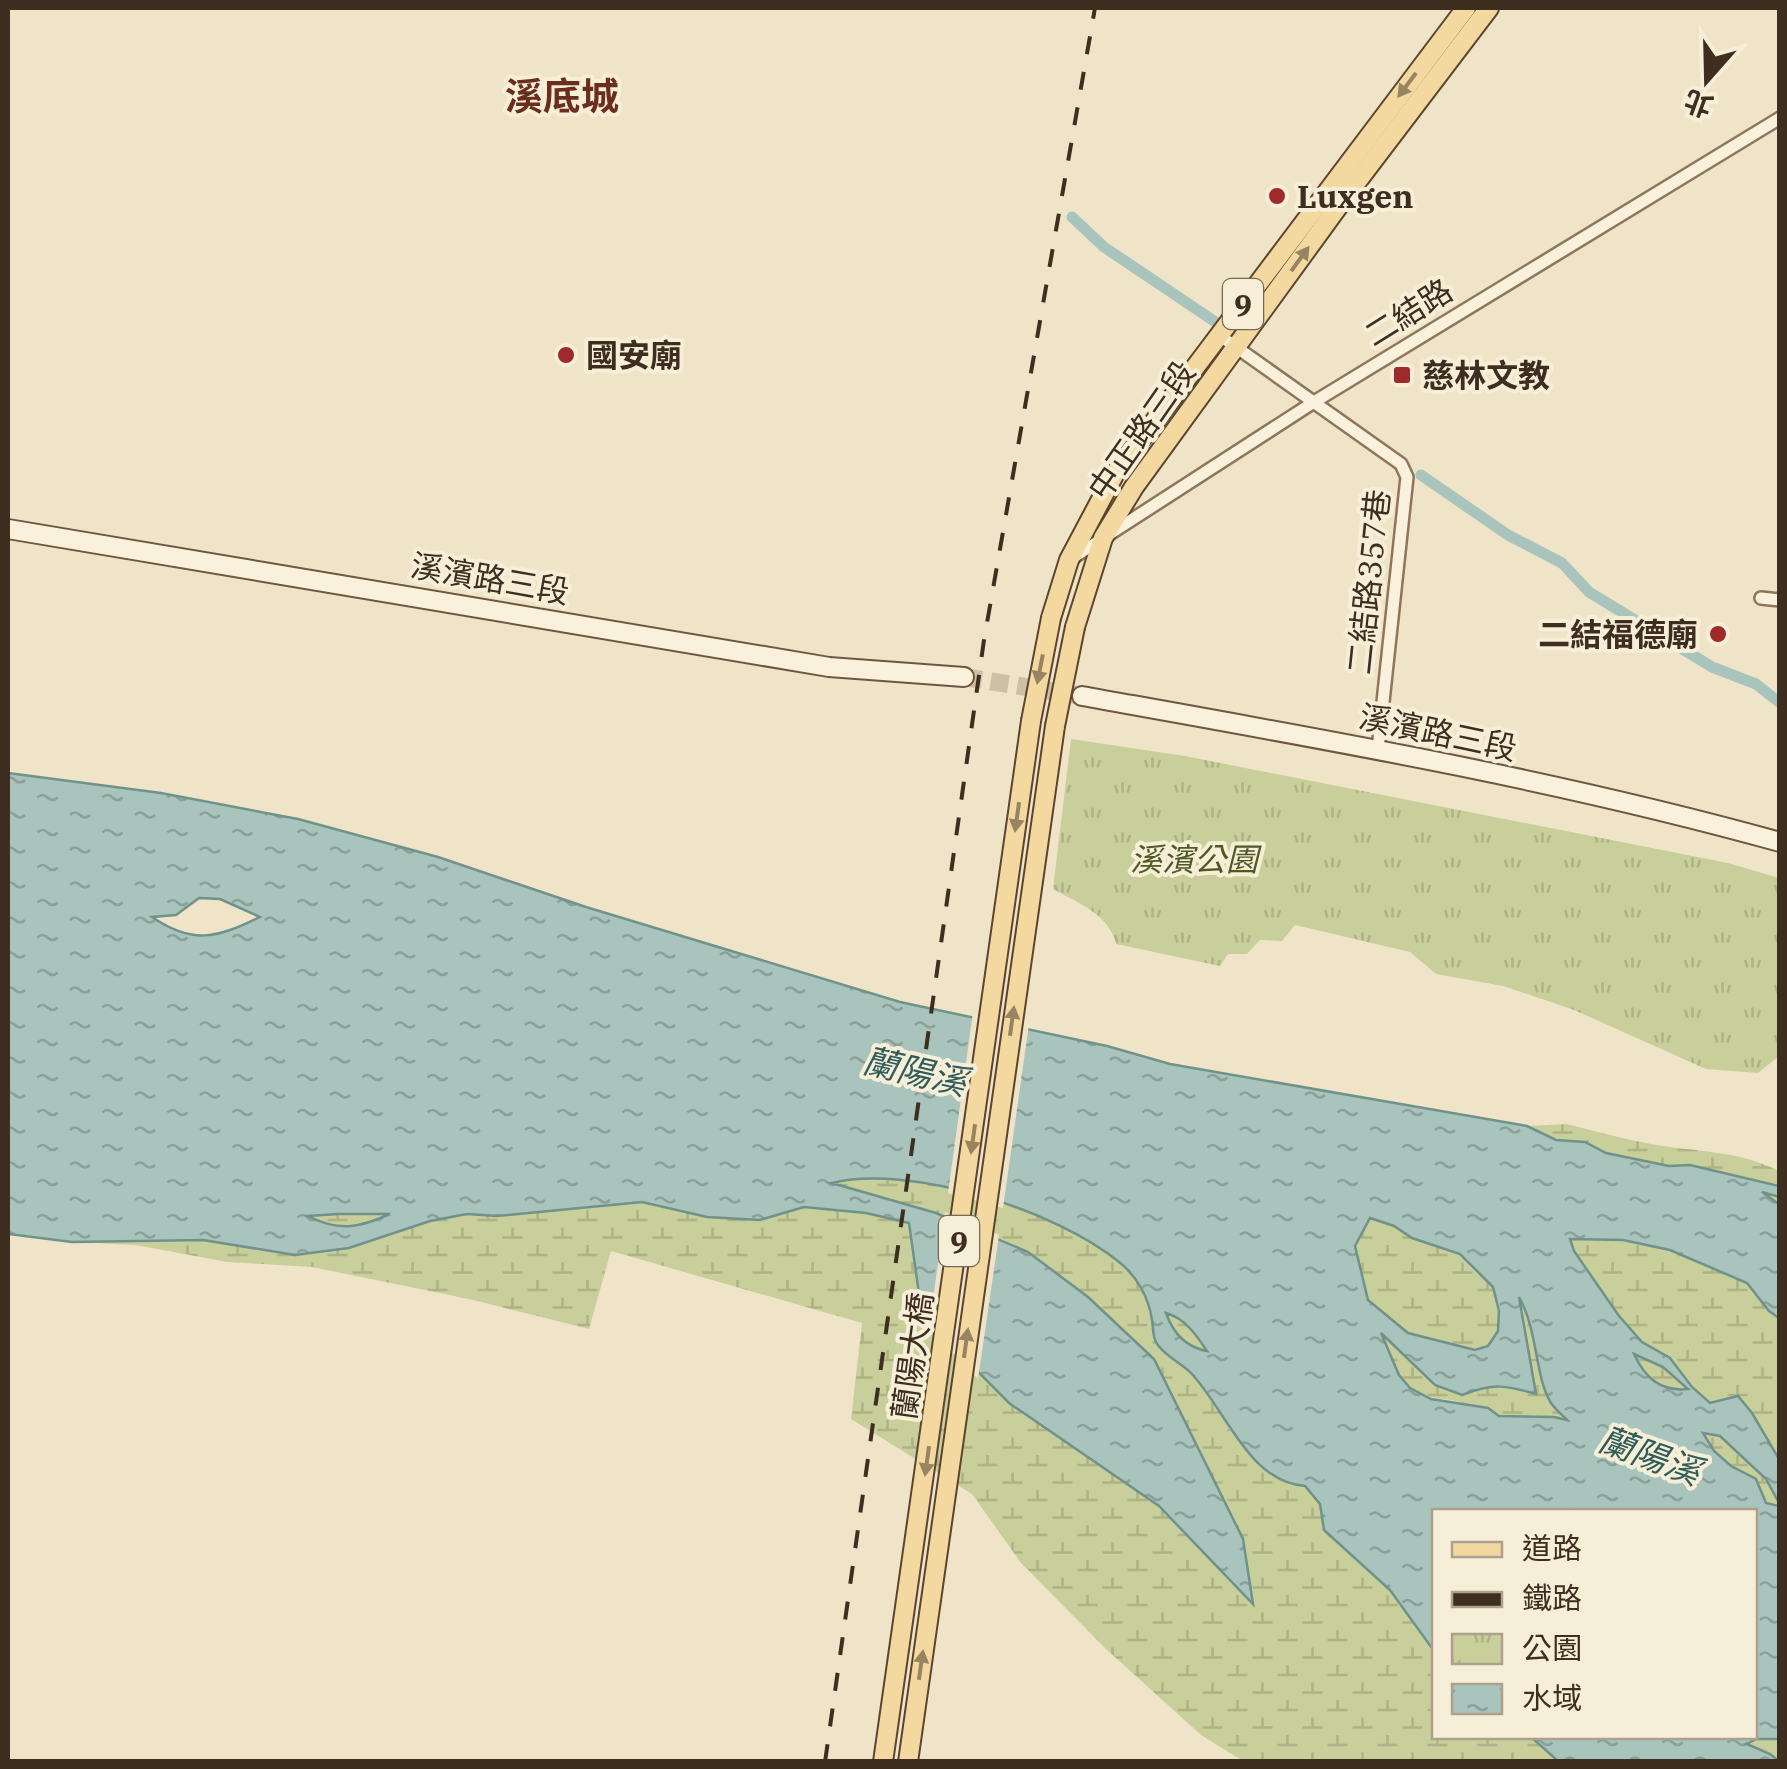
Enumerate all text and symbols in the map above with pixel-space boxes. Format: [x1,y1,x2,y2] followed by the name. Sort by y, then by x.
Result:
[1657,30,1757,130] north arrow
[505,71,619,120] district label: 溪底城
[1397,72,1417,98] one-way arrow
[1679,82,1718,126] text: 北
[1297,175,1413,217] place label: Luxgen
[1266,185,1288,207] marker: Luxgen
[1290,245,1310,272] one-way arrow
[1356,269,1460,355] street label: 二結路
[1223,279,1263,329] road number: 9
[586,334,682,376] place label: 國安廟
[555,344,577,366] marker: 國安廟
[1078,352,1204,508] street label: 中正路三段
[1422,354,1550,396] place label: 慈林文教
[1391,364,1413,386] marker: 慈林文教
[1337,488,1399,676] street label: 二結路357巷
[408,543,572,613] street label: 溪濱路三段
[1538,613,1698,655] place label: 二結福德廟
[1707,623,1729,645] marker: 二結福德廟
[1032,654,1047,685] one-way arrow
[1355,695,1521,769] street label: 溪濱路三段
[1009,802,1025,833] one-way arrow
[1130,838,1262,880] park label: 溪濱公園
[1004,1005,1020,1037] one-way arrow
[859,1037,976,1106] water label: 蘭陽溪
[965,1124,981,1155] one-way arrow
[939,1216,979,1266] road number: 9
[882,1290,942,1422] street label: 蘭陽大橋
[958,1327,974,1358] one-way arrow
[1593,1415,1712,1496] water label: 蘭陽溪
[918,1445,934,1477] one-way arrow
[1432,1509,1757,1739] legend
[1522,1528,1582,1567] text: 道路
[1522,1578,1582,1617] text: 鐵路
[1522,1628,1582,1667] text: 公園
[913,1649,929,1680] one-way arrow
[1522,1678,1582,1717] text: 水域

